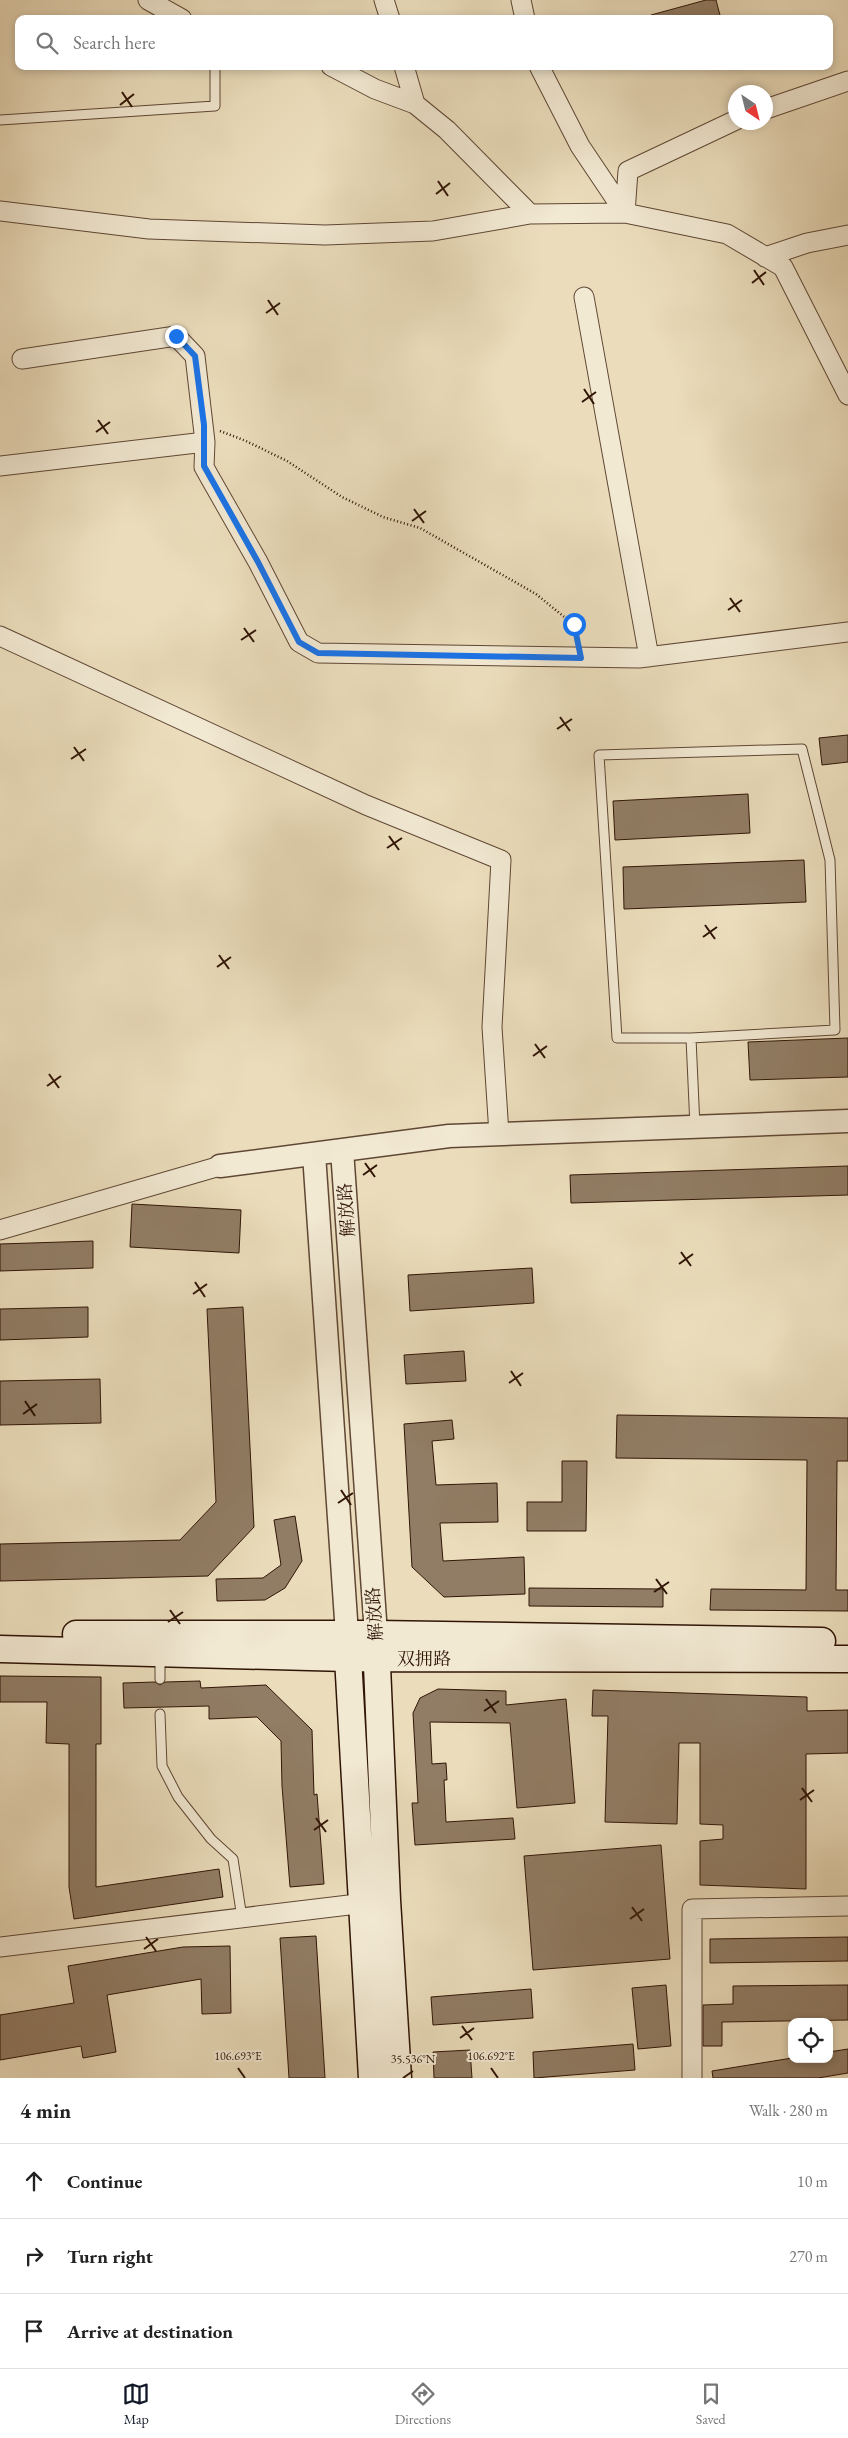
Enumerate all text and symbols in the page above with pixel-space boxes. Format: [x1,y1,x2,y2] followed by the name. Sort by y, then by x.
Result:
[15,15,833,70] search box
[33,29,61,57] icon: search
[73,30,155,55] text: Search here
[728,85,773,130] north arrow
[165,325,188,348] route end
[563,613,586,636] route start
[333,1182,359,1238] street label: 解放路
[361,1586,387,1642] street label: 解放路
[397,1647,451,1670] street label: 双拥路
[788,2018,833,2063] map controls
[788,2018,833,2063] button: locate
[214,2048,262,2064] text: 106.693°E
[467,2048,515,2064] text: 106.692°E
[391,2051,436,2067] text: 35.536°N
[20,2097,71,2124] text: 4 min
[749,2100,828,2121] text: Walk · 280 m
[20,2167,48,2195] icon: ahead
[67,2169,142,2194] text: Continue
[797,2171,828,2192] text: 10 m
[20,2242,48,2270] icon: right
[67,2244,153,2269] text: Turn right
[789,2246,828,2267] text: 270 m
[20,2317,48,2345] icon: arrive
[67,2319,233,2344] text: Arrive at destination
[122,2380,150,2428] tab: Map
[395,2380,451,2428] tab: Directions
[696,2380,726,2428] tab: Saved

